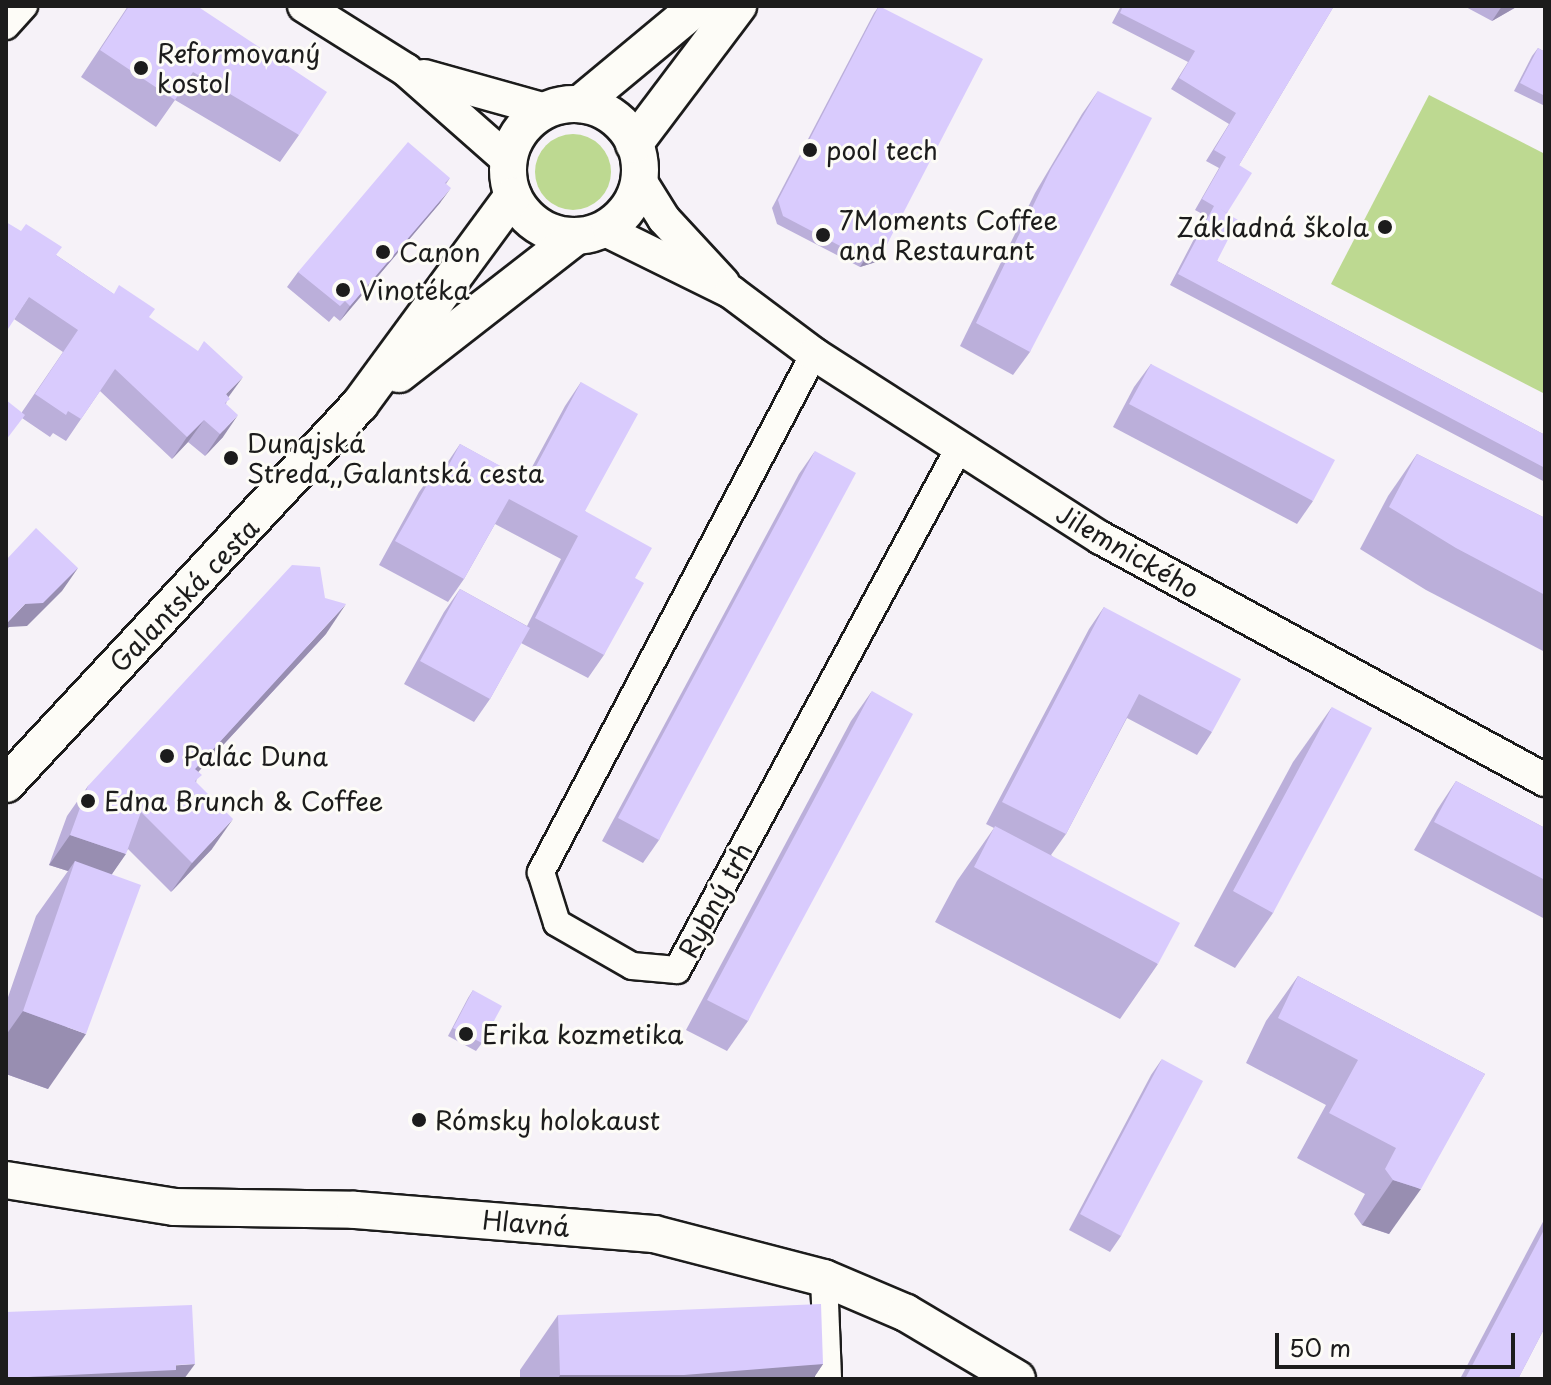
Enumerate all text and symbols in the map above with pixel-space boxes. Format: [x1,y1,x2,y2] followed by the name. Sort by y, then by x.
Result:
[157,37,320,98] place label: Reformovaný kostol
[132,59,150,77] marker: Reformovaný kostol
[826,134,939,166] place label: pool tech
[801,141,819,159] marker: pool tech
[839,204,1059,266] place label: 7Moments Coffee and Restaurant
[1176,211,1369,243] place label: Základná škola
[1376,218,1394,236] marker: Základná škola
[814,226,832,244] marker: 7Moments Coffee and Restaurant
[399,236,481,268] place label: Canon
[374,243,392,261] marker: Canon
[359,274,470,306] place label: Vinotéka
[334,281,352,299] marker: Vinotéka
[247,427,545,488] place label: Dunajská Streda,,Galantská cesta
[222,449,240,467] marker: Dunajská Streda,,Galantská cesta
[1051,498,1205,604] street label: Jilemnického
[103,511,265,679] street label: Galantská cesta
[183,740,328,772] place label: Palác Duna
[158,747,176,765] marker: Palác Duna
[104,785,383,817] place label: Edna Brunch & Coffee
[79,792,97,810] marker: Edna Brunch & Coffee
[672,838,758,962] street label: Rybný trh
[482,1018,685,1050] place label: Erika kozmetika
[457,1025,475,1043] marker: Erika kozmetika
[435,1104,661,1136] place label: Rómsky holokaust
[410,1111,428,1129] marker: Rómsky holokaust
[481,1204,571,1242] street label: Hlavná
[1279,1317,1519,1367] scale bar
[1289,1329,1351,1365] text: 50 m

